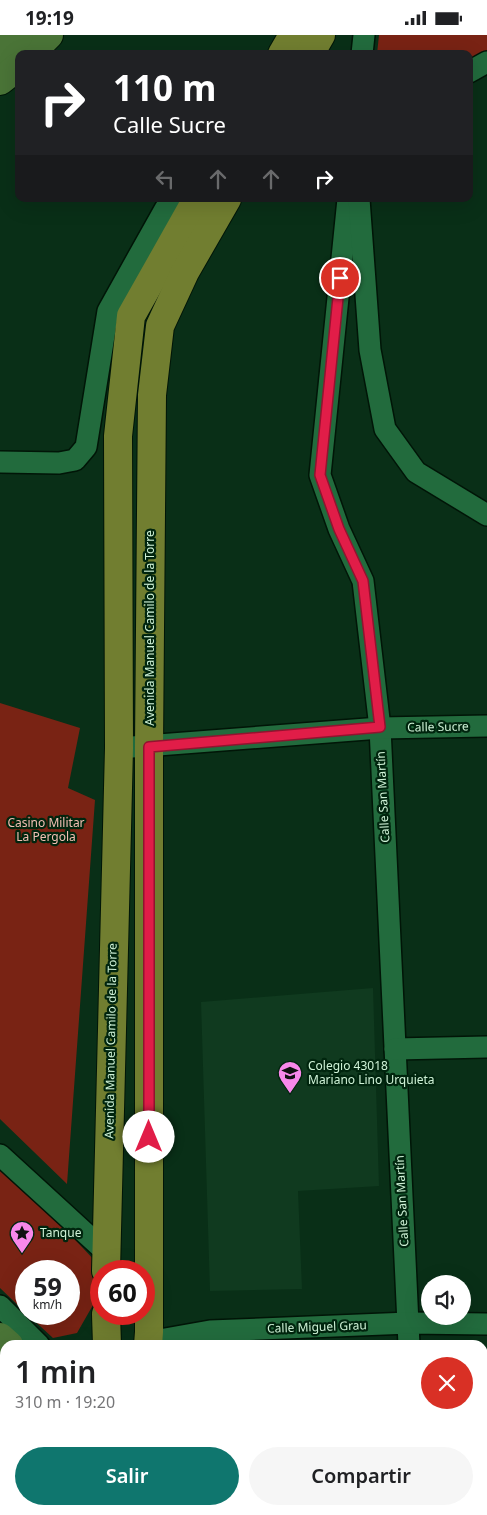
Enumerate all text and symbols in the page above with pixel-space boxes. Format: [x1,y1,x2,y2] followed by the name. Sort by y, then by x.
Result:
[25,5,74,31] text: 19:19
[113,64,216,111] text: 110 m
[30,70,95,135] icon: right
[113,109,226,139] text: Calle Sucre
[151,165,179,193] icon: left
[204,165,232,193] icon: ahead
[257,165,285,193] icon: ahead
[310,165,338,193] icon: right
[319,257,361,299] pin
[326,264,354,292] icon: arrive
[141,530,158,726] street label: Avenida Manuel Camilo de la Torre
[407,717,469,736] street label: Calle Sucre
[372,751,393,843] street label: Calle San Martín
[7,814,85,845] park label: Casino Militar La Pergola
[100,943,121,1139] street label: Avenida Manuel Camilo de la Torre
[308,1057,435,1088] place label: Colegio 43018 Mariano Lino Urquieta
[277,1060,303,1094] school or university icon: Colegio 43018 Mariano Lino Urquieta
[122,1110,174,1162] position arrow
[391,1155,412,1247] street label: Calle San Martín
[9,1220,35,1254] place icon: Tanque
[40,1224,82,1241] place label: Tanque
[90,1260,155,1325] speed limit sign: 60
[33,1269,62,1303] text: 59
[421,1275,471,1325] map controls
[421,1275,471,1325] button: sound
[33,1296,62,1313] text: km/h
[267,1316,367,1337] street label: Calle Miguel Grau
[15,1351,96,1392] text: 1 min
[421,1357,473,1409] button: close
[15,1391,115,1413] text: 310 m · 19:20
[15,1447,239,1505] button: Salir
[249,1447,473,1505] button: Compartir

